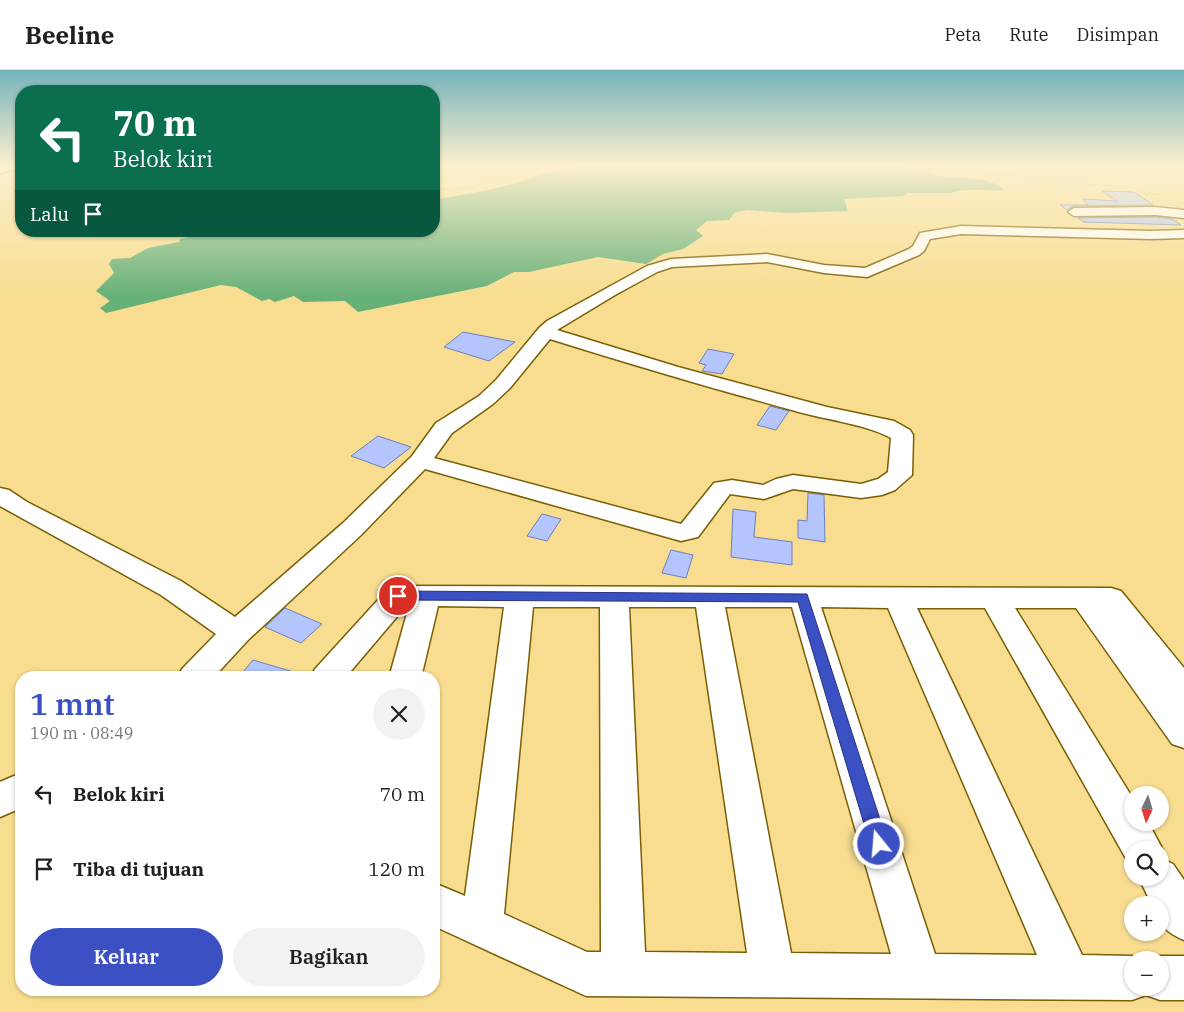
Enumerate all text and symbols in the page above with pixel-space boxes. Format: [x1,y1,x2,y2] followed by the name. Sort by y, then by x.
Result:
[25,19,114,51] text: Beeline
[945,23,981,46] text: Peta
[1009,23,1048,46] text: Rute
[1076,23,1159,46] text: Disimpan
[113,100,197,146] text: 70 m
[30,105,95,170] icon: left
[113,144,213,173] text: Belok kiri
[79,200,107,228] icon: arrive
[30,202,69,226] text: Lalu
[377,575,419,617] pin
[384,582,412,610] icon: arrive
[30,684,115,723] text: 1 mnt
[373,688,425,740] button: close
[30,723,133,743] text: 190 m · 08:49
[30,780,58,808] icon: left
[73,782,165,806] text: Belok kiri
[380,782,425,806] text: 70 m
[1124,786,1169,831] north arrow
[1124,786,1169,996] map controls
[852,817,904,869] position arrow
[1124,841,1169,886] button: search
[30,855,58,883] icon: arrive
[73,857,204,881] text: Tiba di tujuan
[368,857,425,881] text: 120 m
[1124,896,1169,941] button: +
[30,928,223,986] button: Keluar
[233,928,425,986] button: Bagikan
[1124,951,1169,996] button: −

